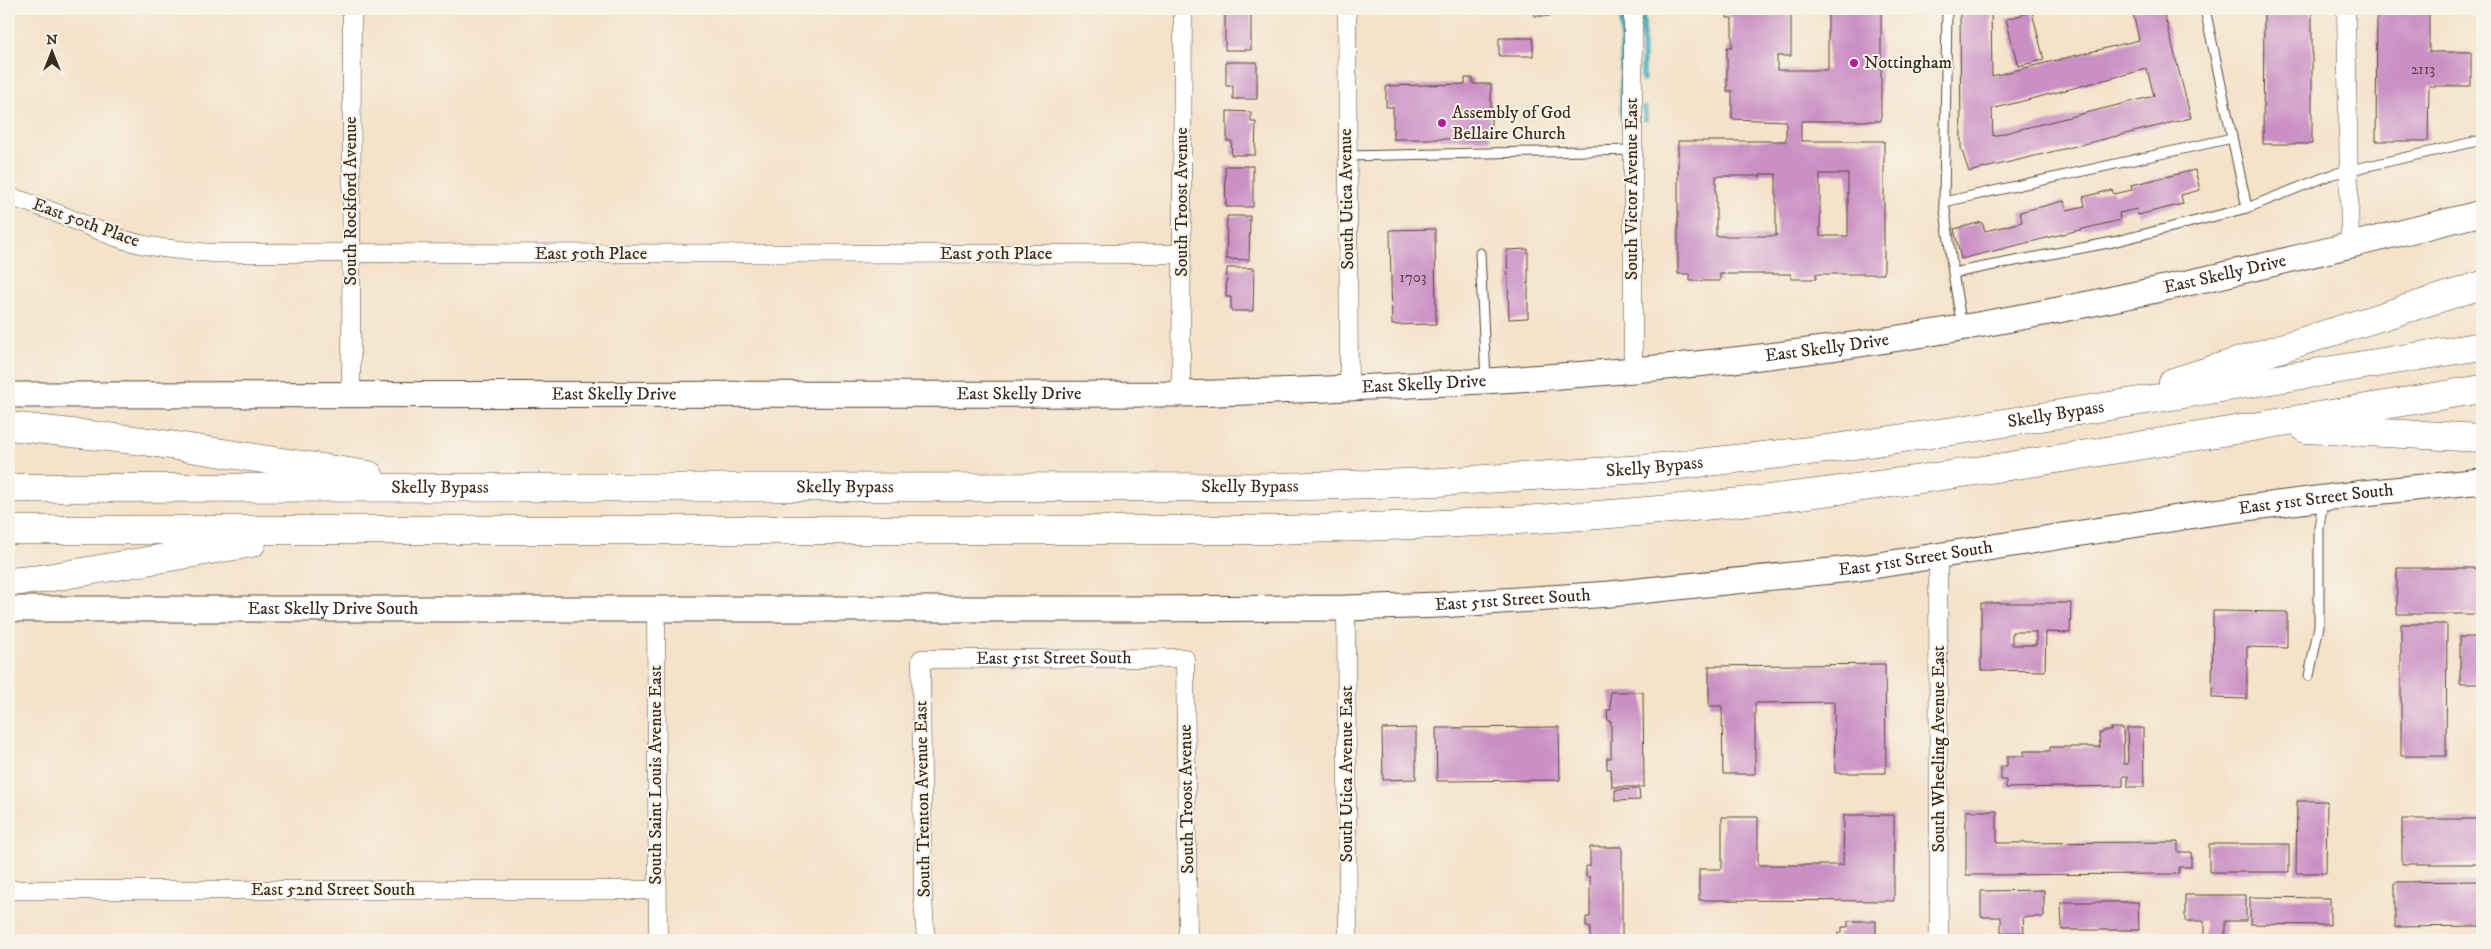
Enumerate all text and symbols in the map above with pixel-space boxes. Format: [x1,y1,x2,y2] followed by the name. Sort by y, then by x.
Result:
[28,28,78,78] north arrow
[46,31,58,49] text: N
[1864,52,1952,74] place label: Nottingham
[1848,57,1860,69] marker: Nottingham
[2411,60,2435,79] house number: 2113
[1621,97,1643,280] street label: South Victor Avenue East
[1452,102,1571,145] place label: Assembly of God Bellaire Church
[340,117,362,286] street label: South Rockford Avenue
[1436,117,1448,129] marker: Assembly of God Bellaire Church
[1171,127,1193,277] street label: South Troost Avenue
[1335,128,1359,270] street label: South Utica Avenue
[29,193,143,253] street label: East 50th Place
[535,243,647,265] street label: East 50th Place
[940,243,1052,265] street label: East 50th Place
[2162,250,2288,299] street label: East Skelly Drive
[1399,268,1427,287] house number: 1703
[1764,329,1891,367] street label: East Skelly Drive
[1361,370,1487,399] street label: East Skelly Drive
[552,383,676,406] street label: East Skelly Drive
[957,383,1081,405] street label: East Skelly Drive
[2006,396,2106,433] street label: Skelly Bypass
[1605,452,1704,482] street label: Skelly Bypass
[1201,475,1299,498] street label: Skelly Bypass
[796,476,894,498] street label: Skelly Bypass
[391,477,489,499] street label: Skelly Bypass
[2237,479,2395,520] street label: East 51st Street South
[1837,536,1995,581] street label: East 51st Street South
[1434,584,1592,616] street label: East 51st Street South
[248,598,419,620] street label: East Skelly Drive South
[1928,645,1950,853] street label: South Wheeling Avenue East
[976,647,1132,670] street label: East 51st Street South
[645,665,667,885] street label: South Saint Louis Avenue East
[1336,685,1358,863] street label: South Utica Avenue East
[910,700,936,898] street label: South Trenton Avenue East
[1175,724,1199,874] street label: South Troost Avenue
[251,879,416,901] street label: East 52nd Street South

